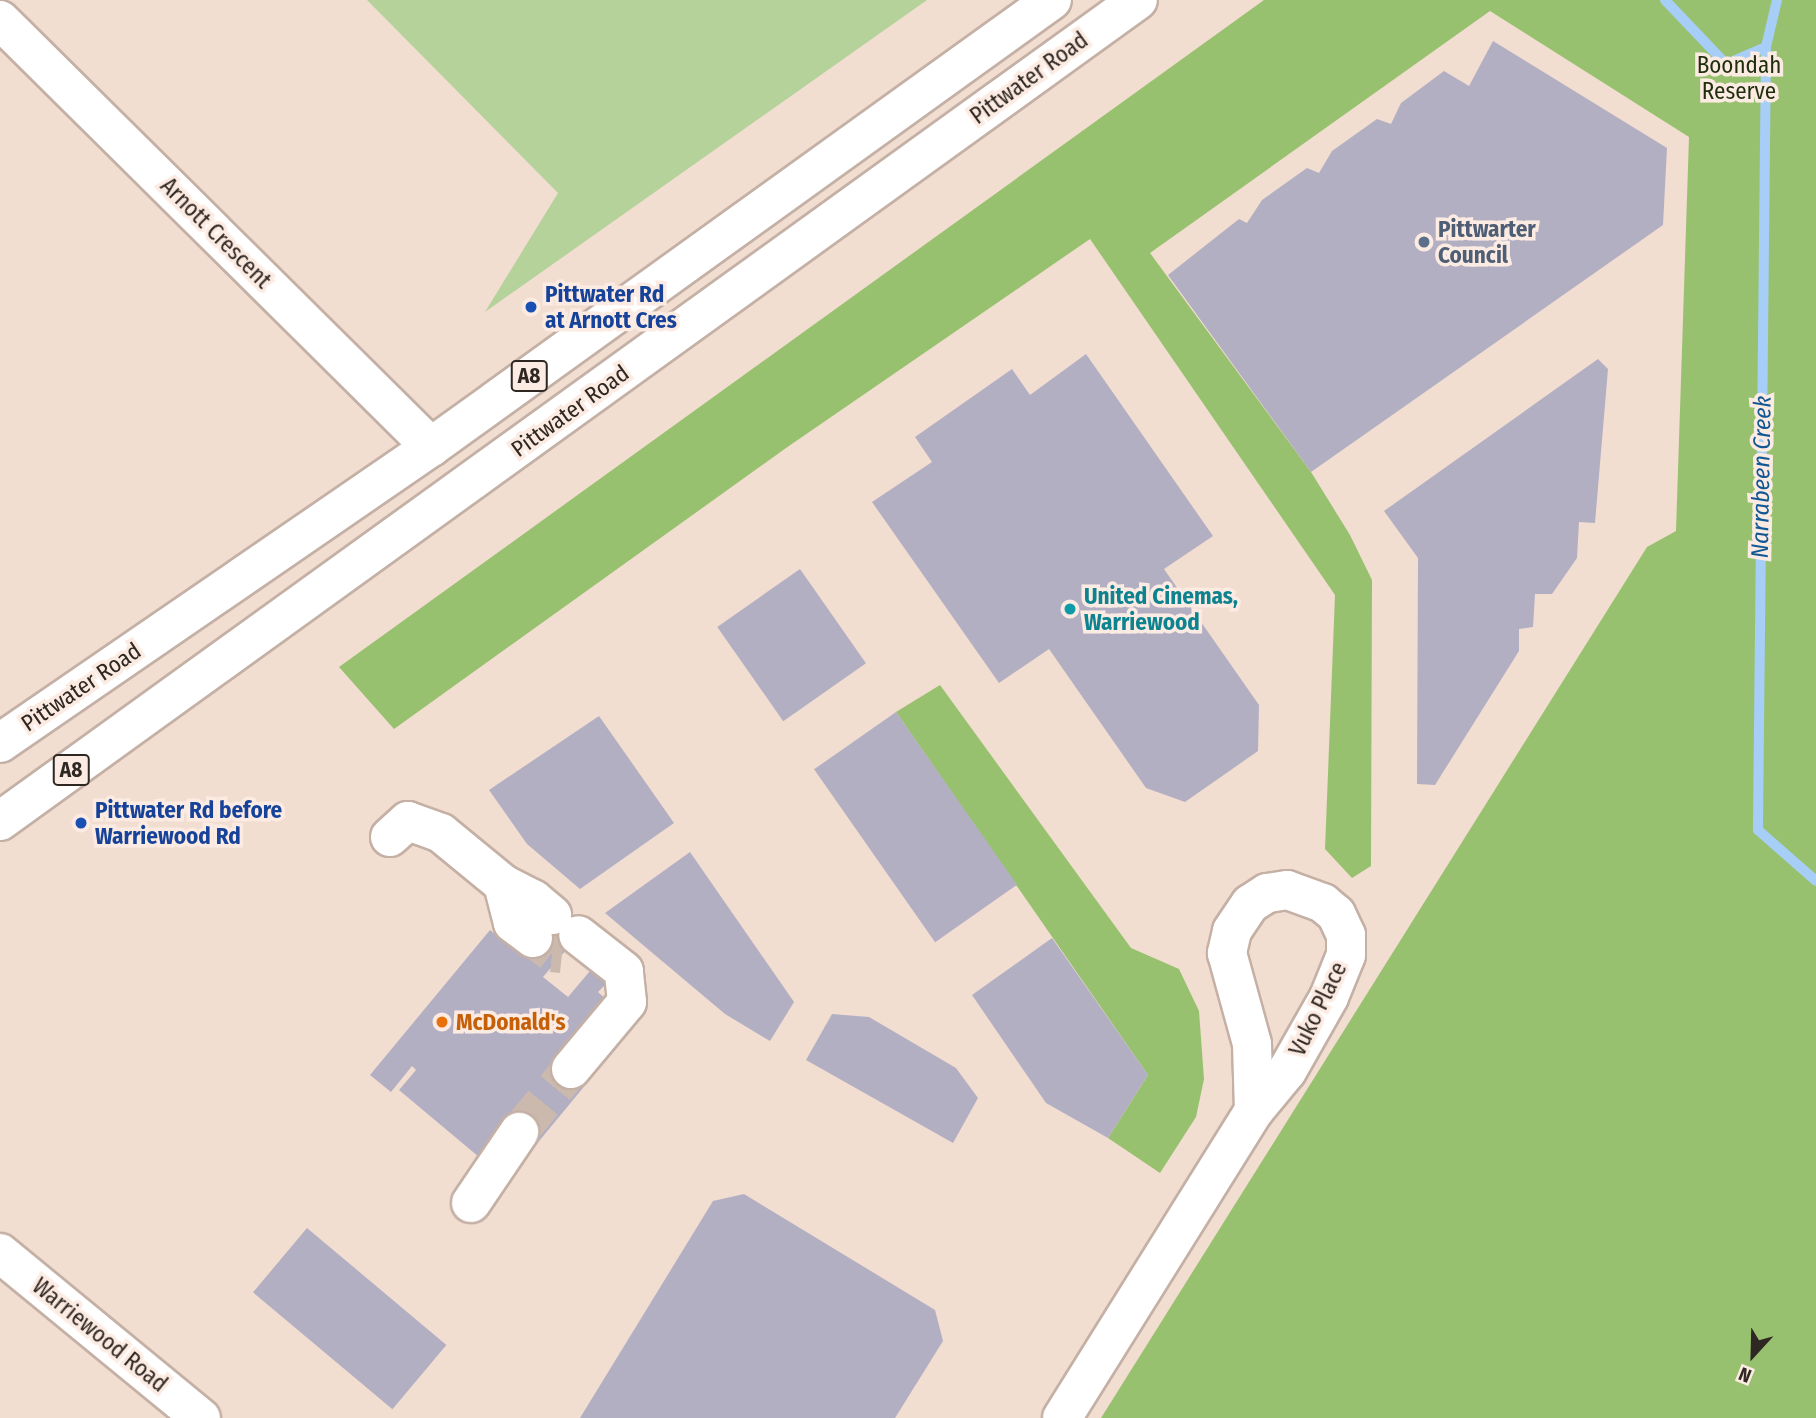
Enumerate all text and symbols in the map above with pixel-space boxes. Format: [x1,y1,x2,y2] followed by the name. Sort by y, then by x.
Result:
[965,26,1093,130] street label: Pittwater Road
[1697,51,1781,105] park label: Boondah Reserve
[155,172,277,294] street label: Arnott Crescent
[1438,215,1536,269] place label: Pittwarter Council
[1416,234,1432,250] marker: Pittwarter Council
[545,280,677,334] place label: Pittwater Rd at Arnott Cres
[523,299,539,315] marker: Pittwater Rd at Arnott Cres
[510,358,548,394] road number: A8
[506,359,634,463] street label: Pittwater Road
[1746,395,1778,559] water label: Narrabeen Creek
[1084,582,1238,636] place label: United Cinemas, Warriewood
[1062,601,1078,617] marker: United Cinemas, Warriewood
[16,637,146,737] street label: Pittwater Road
[52,752,90,788] road number: A8
[95,796,282,850] place label: Pittwater Rd before Warriewood Rd
[73,815,89,831] marker: Pittwater Rd before Warriewood Rd
[1283,958,1353,1060] street label: Vuko Place
[456,1008,566,1036] place label: McDonald's
[434,1014,450,1030] marker: McDonald's
[27,1272,173,1398] street label: Warriewood Road
[1718,1320,1788,1390] north arrow
[1735,1362,1755,1388] text: N

